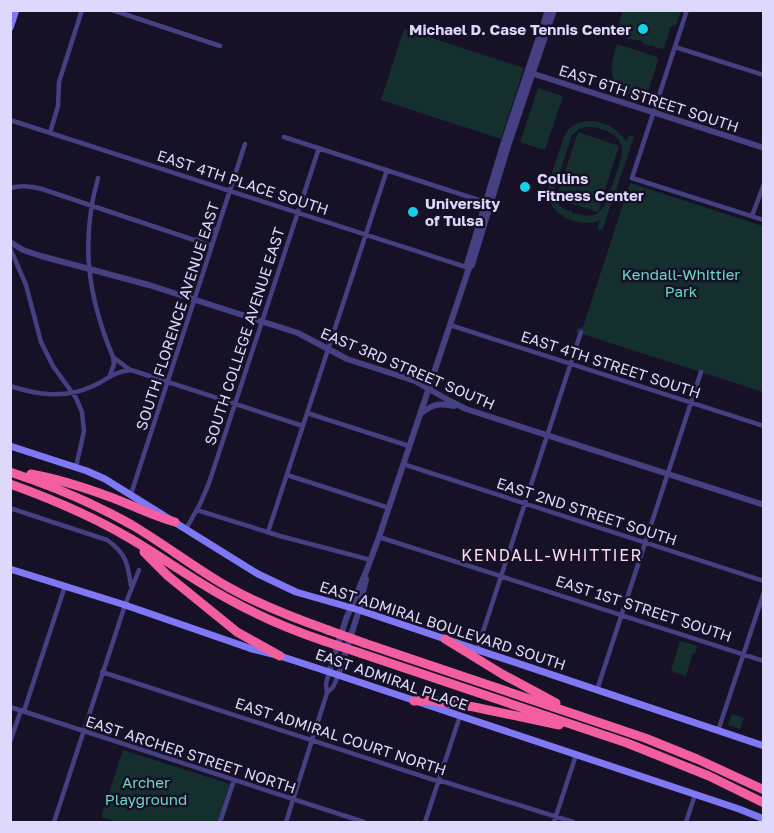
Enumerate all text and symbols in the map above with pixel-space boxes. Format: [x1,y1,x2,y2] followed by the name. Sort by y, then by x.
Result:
[409,20,631,38] place label: Michael D. Case Tennis Center
[636,22,650,36] marker: Michael D. Case Tennis Center
[557,60,741,136] street label: EAST 6TH STREET SOUTH
[155,146,331,218] street label: EAST 4TH PLACE SOUTH
[537,169,644,204] place label: Collins Fitness Center
[518,180,532,194] marker: Collins Fitness Center
[425,194,500,229] place label: University of Tulsa
[132,200,222,432] street label: SOUTH FLORENCE AVENUE EAST
[406,205,420,219] marker: University of Tulsa
[200,225,288,447] street label: SOUTH COLLEGE AVENUE EAST
[622,265,740,300] park label: Kendall-Whittier Park
[318,323,498,413] street label: EAST 3RD STREET SOUTH
[519,326,703,402] street label: EAST 4TH STREET SOUTH
[494,473,680,549] street label: EAST 2ND STREET SOUTH
[461,545,643,565] district label: KENDALL-WHITTIER
[554,571,734,645] street label: EAST 1ST STREET SOUTH
[318,577,568,673] street label: EAST ADMIRAL BOULEVARD SOUTH
[313,644,471,714] street label: EAST ADMIRAL PLACE
[233,693,449,779] street label: EAST ADMIRAL COURT NORTH
[84,711,298,797] street label: EAST ARCHER STREET NORTH
[105,773,187,808] park label: Archer Playground

